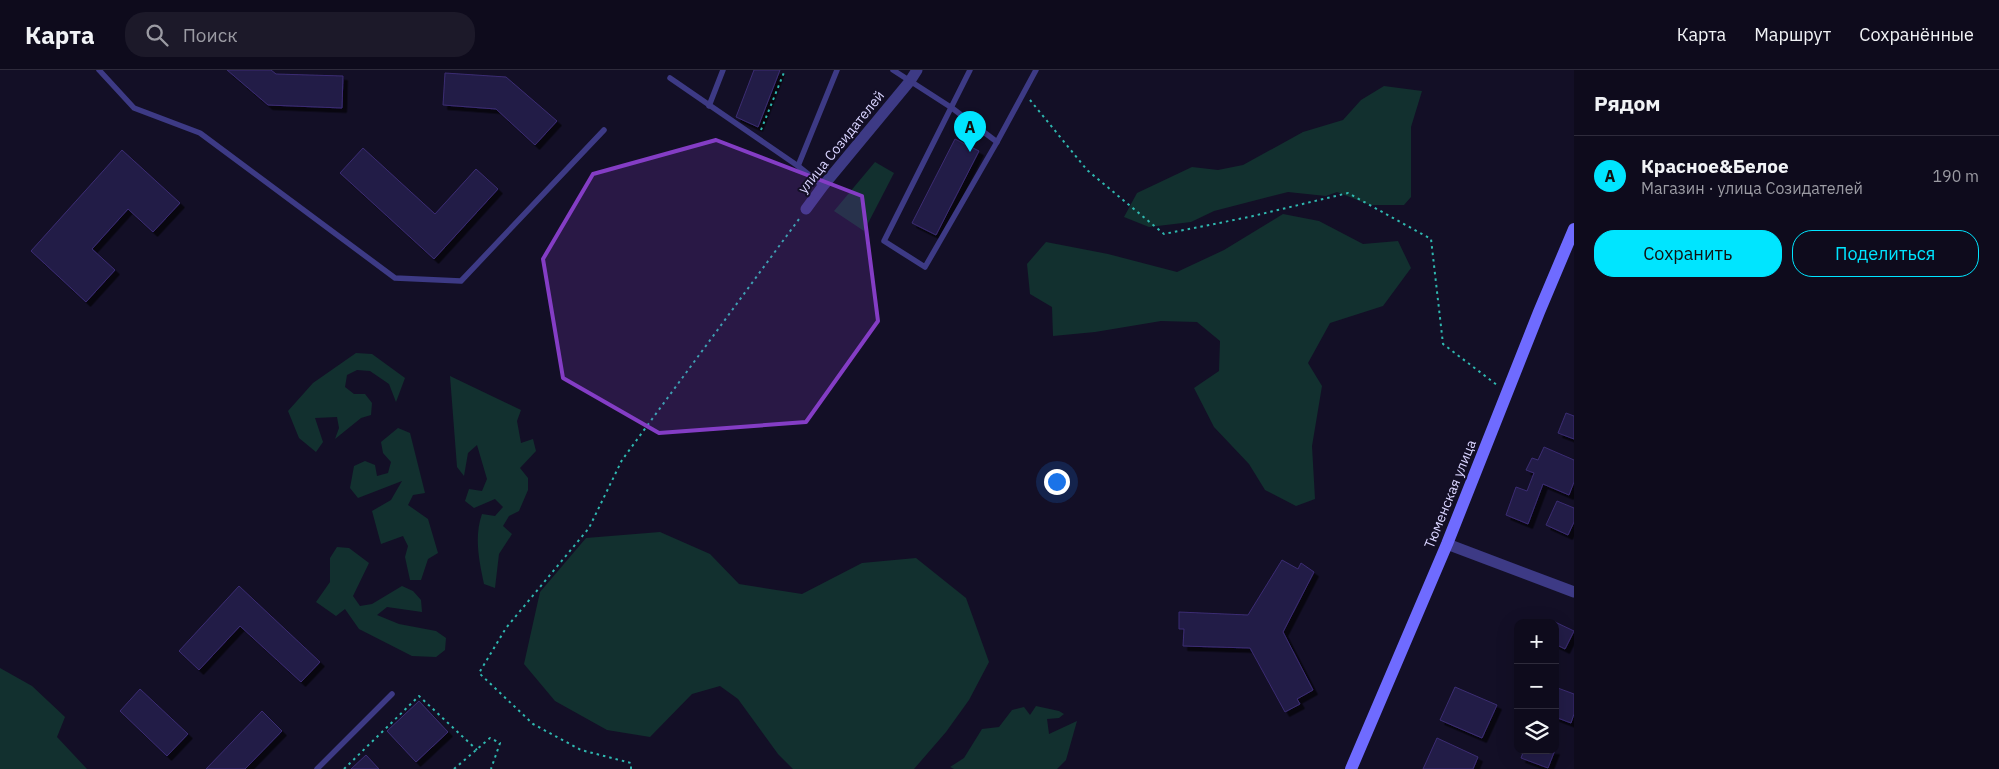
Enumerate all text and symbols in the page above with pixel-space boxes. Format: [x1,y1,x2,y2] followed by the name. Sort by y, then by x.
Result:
[125,12,475,57] search box
[25,19,95,51] text: Карта
[143,21,171,49] icon: search
[183,23,238,47] text: Поиск
[1677,23,1726,46] text: Карта
[1754,23,1831,46] text: Маршрут
[1859,23,1974,46] text: Сохранённые
[794,87,888,197] street label: улица Созидателей
[1594,89,1661,117] text: Рядом
[954,111,986,152] pin: A
[1641,154,1789,178] text: Красное&Белое
[1605,166,1615,186] text: A
[1932,166,1979,186] text: 190 m
[1641,178,1863,198] text: Магазин · улица Созидателей
[1594,230,1782,277] button: Сохранить
[1792,230,1979,277] button: Поделиться
[1420,437,1480,551] street label: Тюменская улица
[1044,469,1070,495] your location
[1514,619,1559,754] map controls
[1514,619,1559,664] button: +
[1514,664,1559,709] button: −
[1514,709,1559,754] button: layers

